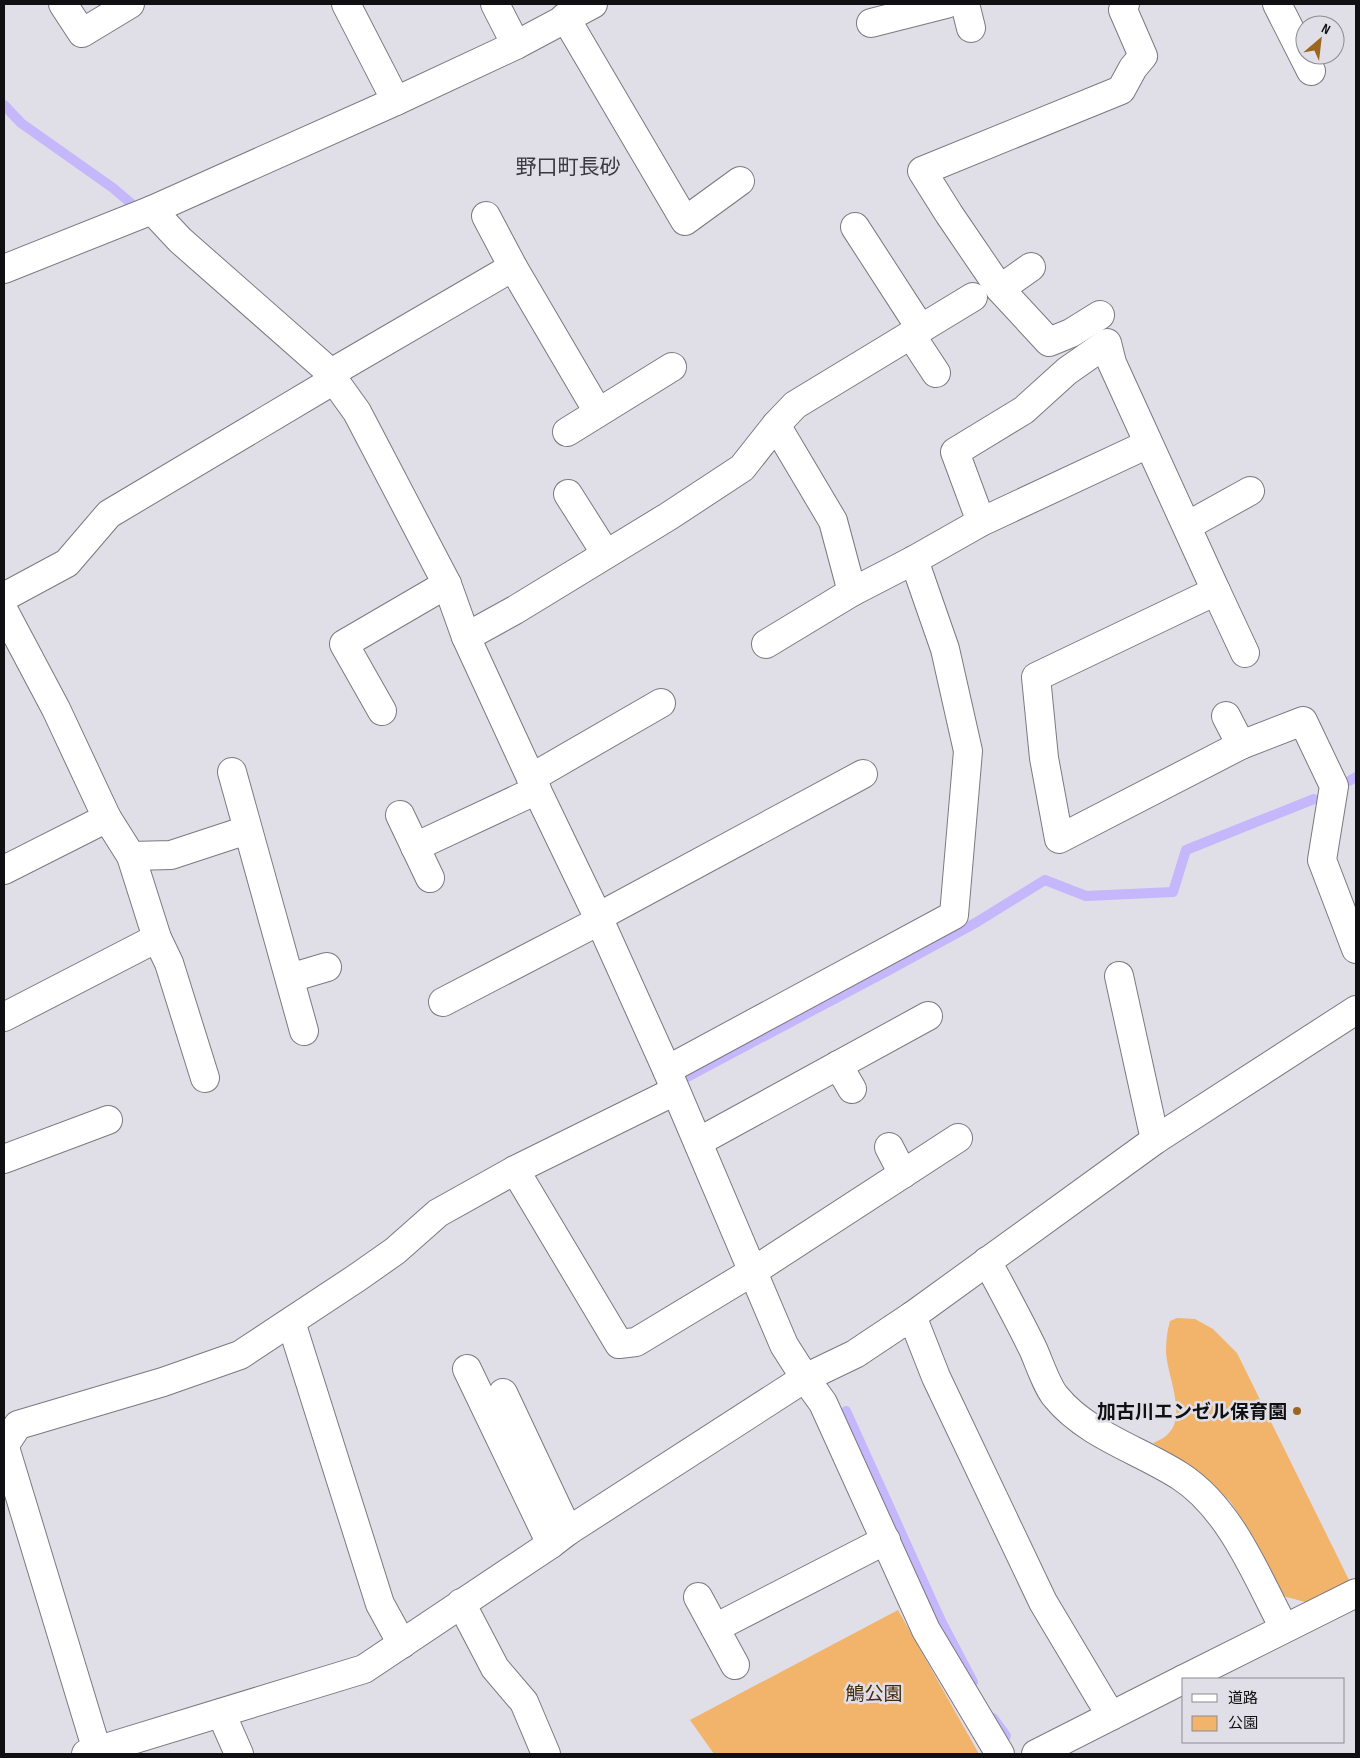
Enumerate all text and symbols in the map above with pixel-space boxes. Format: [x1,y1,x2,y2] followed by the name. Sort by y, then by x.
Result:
[1295,15,1345,65] north arrow
[1319,20,1333,38] text: N
[516,155,621,180] district label: 野口町長砂
[1097,1401,1287,1424] place label: 加古川エンゼル保育園
[1291,1405,1303,1417] marker: 加古川エンゼル保育園
[1182,1678,1345,1743] legend
[845,1683,903,1706] park label: 鵤公園
[1228,1689,1258,1708] text: 道路
[1228,1714,1258,1733] text: 公園

